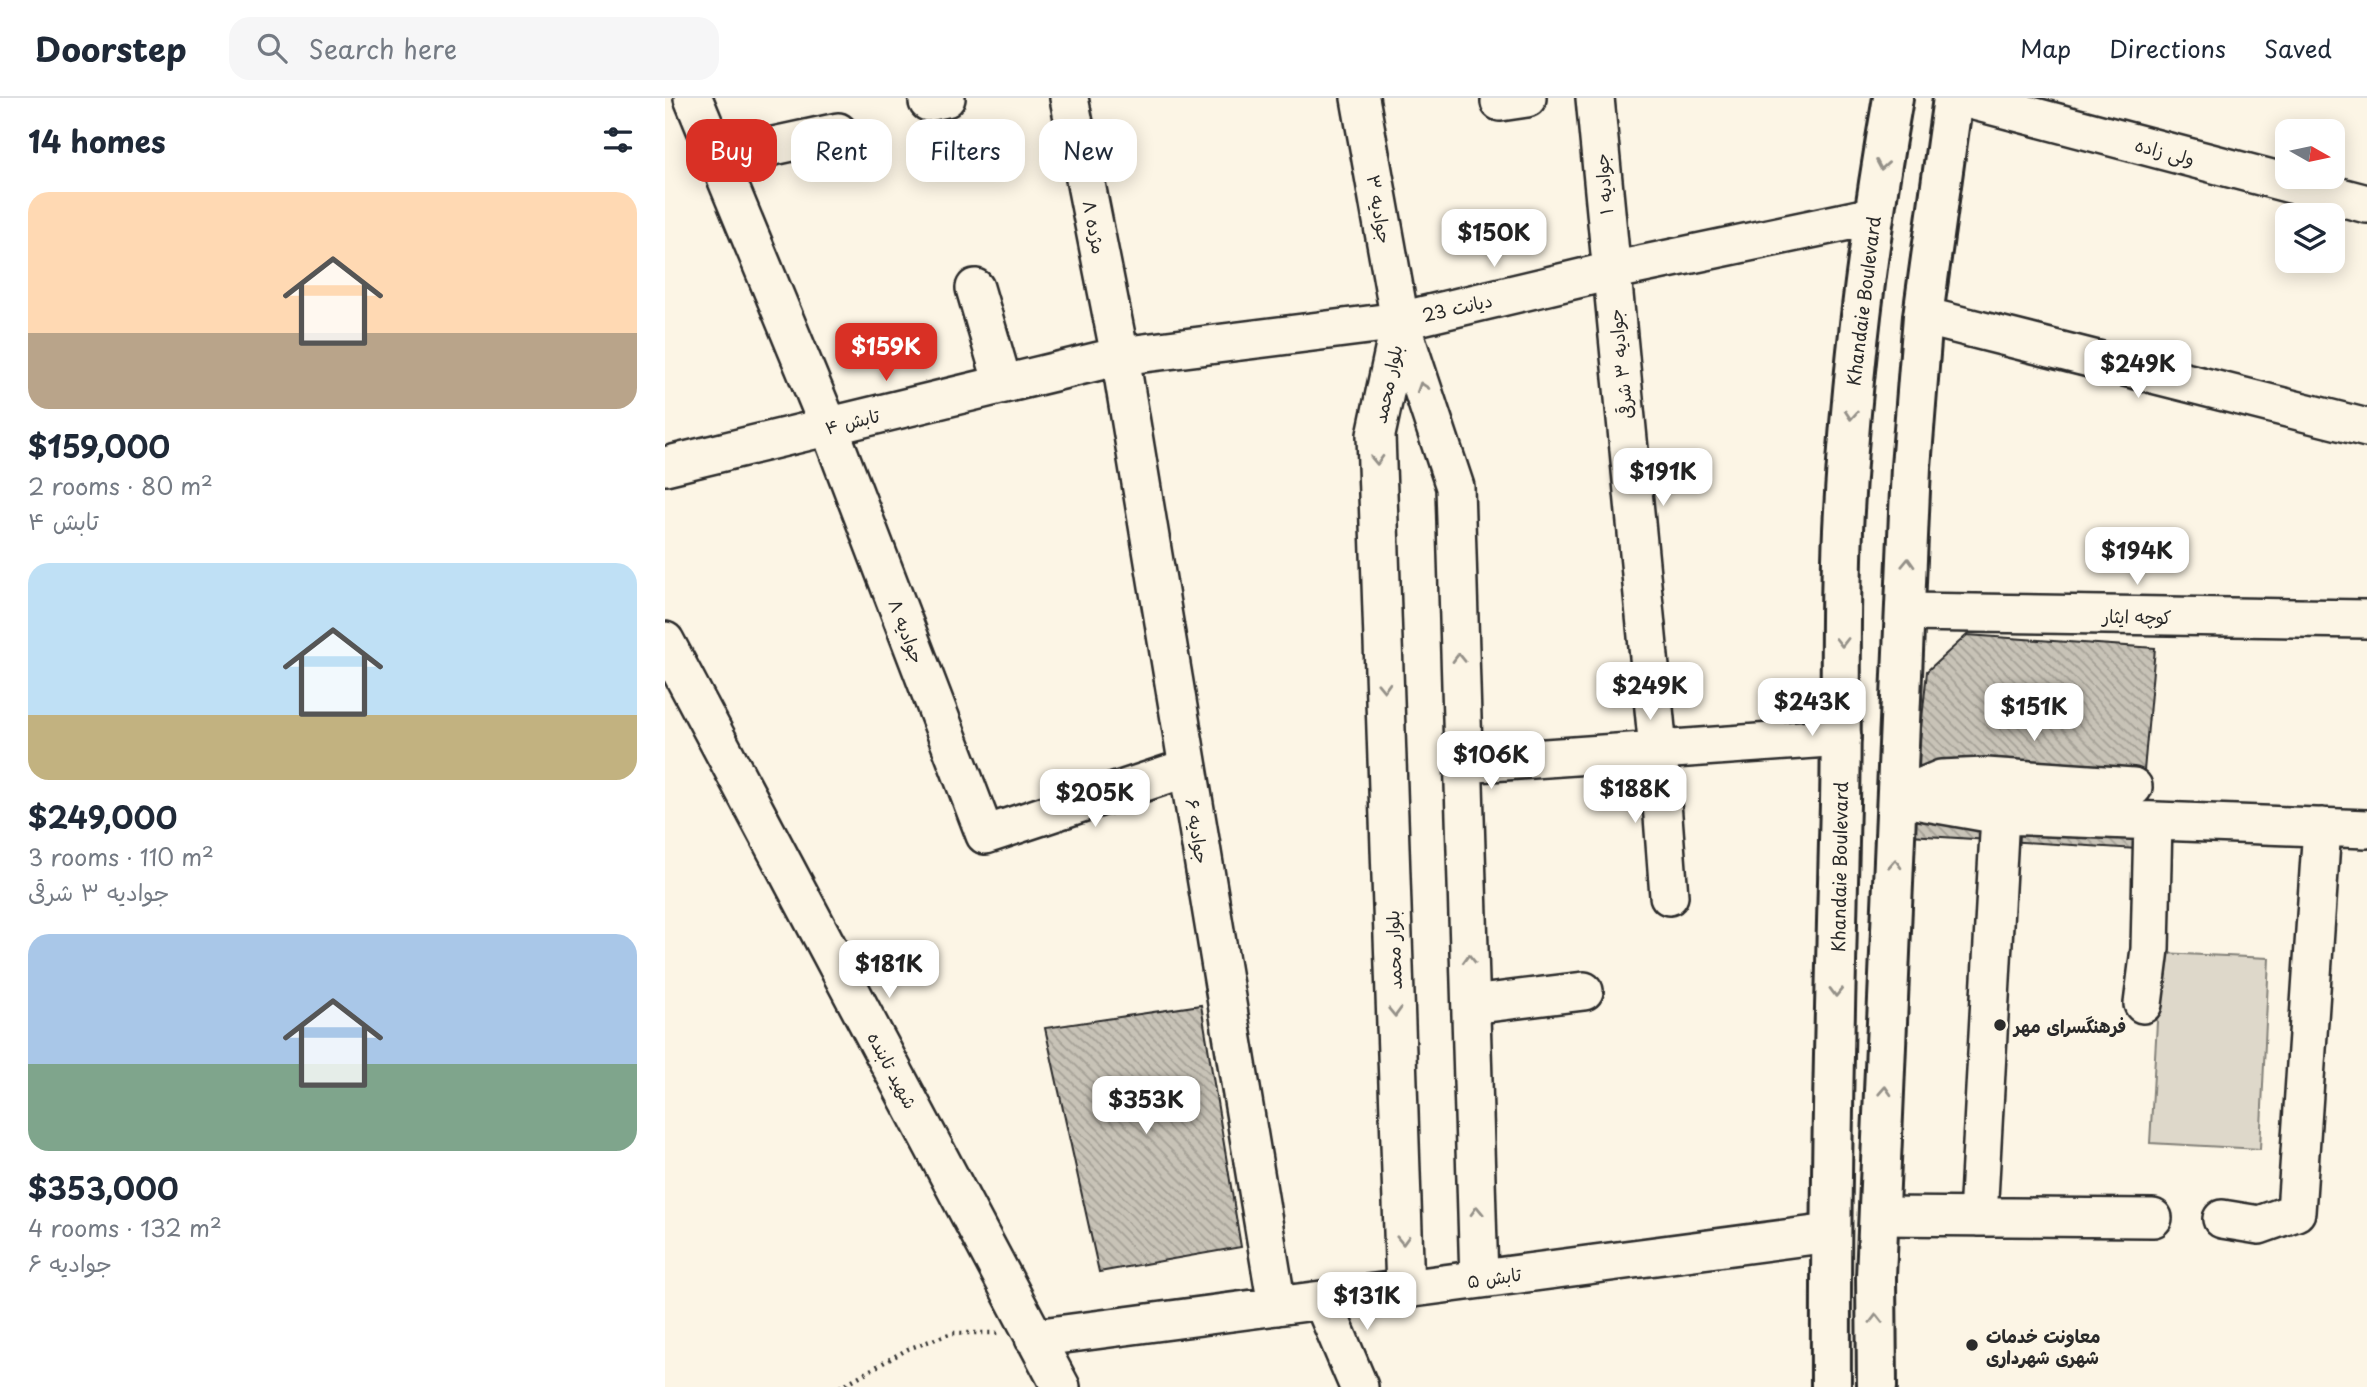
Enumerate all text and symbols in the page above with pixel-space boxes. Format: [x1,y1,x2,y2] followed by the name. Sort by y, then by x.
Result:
[229,17,719,80] search box
[35,23,187,73] text: Doorstep
[253,29,291,67] icon: search
[309,29,457,68] text: Search here
[2020,30,2071,66] text: Map
[2109,30,2226,66] text: Directions
[2264,30,2332,66] text: Saved
[28,118,166,163] text: 14 homes
[686,119,777,182] chip: Buy
[791,119,892,182] chip: Rent
[906,119,1025,182] chip: Filters
[1039,119,1137,182] chip: New
[2275,119,2345,189] north arrow
[2275,119,2345,273] map controls
[599,121,637,159] icon: filters
[2132,130,2198,172] street label: ولی زاده
[1587,152,1619,216] street label: جوادیه ۱
[1875,159,1890,171] one-way arrow
[1361,172,1399,246] street label: جوادیه ۳
[1077,198,1113,256] street label: مژده ۸
[2275,203,2345,273] button: layers
[1445,209,1543,269] pin: $150K
[1458,214,1530,249] text: $150K
[1839,215,1887,387] street label: Khandaie Boulevard
[270,238,396,364] icon: home
[1419,286,1495,328] street label: دیانت 23
[1601,308,1639,420] street label: جوادیه ۳ شرقی
[837,324,935,383] pin: $159K
[851,328,921,363] text: $159K
[2089,341,2187,400] pin: $249K
[1366,342,1408,426] street label: بلوار محمد
[2100,345,2176,380] text: $249K
[1416,382,1430,394] one-way arrow
[822,401,883,441] street label: تابش ۴
[1843,410,1858,421] one-way arrow
[28,423,170,468] text: $159,000
[1614,448,1712,508] pin: $191K
[1629,453,1697,488] text: $191K
[1369,454,1384,465] one-way arrow
[28,468,213,503] text: 2 rooms · 80 m²
[28,503,99,538] text: تابش ۴
[2088,528,2186,587] pin: $194K
[2101,532,2173,567] text: $194K
[1900,558,1915,569] one-way arrow
[882,595,932,667] street label: جوادیه ۸
[2100,602,2172,630] street label: کوچه ایثار
[270,609,396,735] icon: home
[1834,638,1850,648] one-way arrow
[1451,653,1467,663] one-way arrow
[1601,662,1699,722] pin: $249K
[1612,667,1688,702] text: $249K
[1763,678,1861,738] pin: $243K
[1377,682,1392,693] one-way arrow
[1774,683,1850,718] text: $243K
[1985,684,2083,743] pin: $151K
[2000,688,2068,723] text: $151K
[1442,732,1540,791] pin: $106K
[1453,736,1529,771] text: $106K
[1586,766,1684,825] pin: $188K
[1046,770,1144,829] pin: $205K
[1600,770,1670,805] text: $188K
[1056,774,1134,809] text: $205K
[1824,781,1854,953] street label: Khandaie Boulevard
[28,794,177,839] text: $249,000
[1180,796,1216,866] street label: جوادیه ۶
[28,839,214,874] text: 3 rooms · 110 m²
[1887,858,1902,869] one-way arrow
[28,874,169,909] text: جوادیه ۳ شرقی
[1378,910,1408,990] street label: بلوار محمد
[840,940,938,1000] pin: $181K
[855,945,923,980] text: $181K
[1462,954,1477,965] one-way arrow
[270,980,396,1106] icon: home
[1828,987,1843,998] one-way arrow
[1388,1007,1403,1018] one-way arrow
[2012,1012,2126,1039] place label: فرهنگسرای مهر
[1992,1017,2008,1033] marker: فرهنگسرای مهر
[861,1027,925,1113] street label: شهید تابنده
[1097,1076,1195,1136] pin: $353K
[1108,1081,1184,1116] text: $353K
[1877,1086,1892,1097] one-way arrow
[28,1165,179,1210] text: $353,000
[1470,1205,1485,1216] one-way arrow
[28,1210,222,1245] text: 4 rooms · 132 m²
[1396,1235,1411,1246] one-way arrow
[28,1245,112,1280] text: جوادیه ۶
[1465,1260,1524,1294] street label: تابش ۵
[1318,1272,1416,1332] pin: $131K
[1333,1277,1401,1312] text: $131K
[1869,1313,1884,1324] one-way arrow
[1986,1322,2101,1370] place label: معاونت خدمات شهری شهرداری
[1964,1337,1980,1353] marker: معاونت خدمات شهری شهرداری

